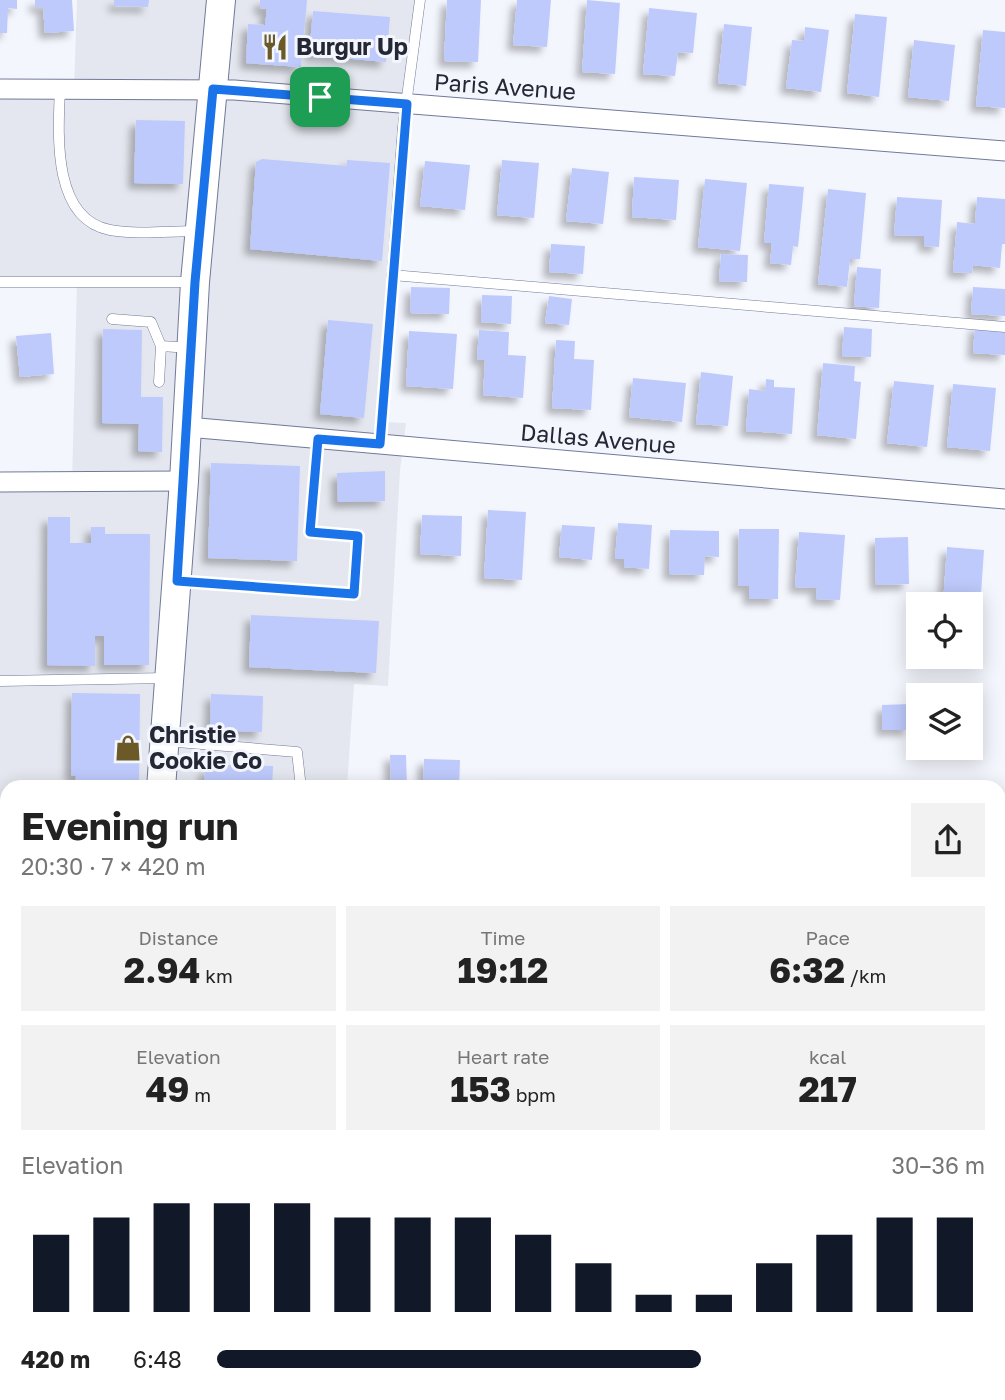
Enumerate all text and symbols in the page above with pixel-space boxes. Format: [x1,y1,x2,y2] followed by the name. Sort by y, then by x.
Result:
[260,32,290,62] restaurant icon: Burgur Up
[296,32,408,60] place label: Burgur Up
[290,67,350,127] pin
[433,67,577,105] street label: Paris Avenue
[301,78,339,116] icon: arrive
[519,417,677,459] street label: Dallas Avenue
[906,592,983,760] map controls
[906,592,983,669] button: locate
[906,683,983,760] button: layers
[149,720,262,774] place label: Christie Cookie Co
[113,733,143,763] shop icon: Christie Cookie Co
[21,803,239,848] text: Evening run
[911,803,985,877] button: share
[21,852,206,880] text: 20:30 · 7 × 420 m
[138,926,218,949] text: Distance
[481,926,525,949] text: Time
[805,926,850,949] text: Pace
[124,949,201,991] text: 2.94
[458,949,548,991] text: 19:12
[769,949,845,991] text: 6:32
[201,964,233,987] text: km
[845,964,886,987] text: /km
[136,1045,221,1068] text: Elevation
[457,1045,549,1068] text: Heart rate
[809,1045,846,1068] text: kcal
[145,1068,190,1110] text: 49
[450,1068,511,1110] text: 153
[798,1068,857,1110] text: 217
[190,1083,211,1106] text: m
[511,1083,556,1106] text: bpm
[21,1151,123,1179] text: Elevation
[892,1151,985,1179] text: 30–36 m
[21,1345,90,1373] text: 420 m
[133,1345,182,1373] text: 6:48

